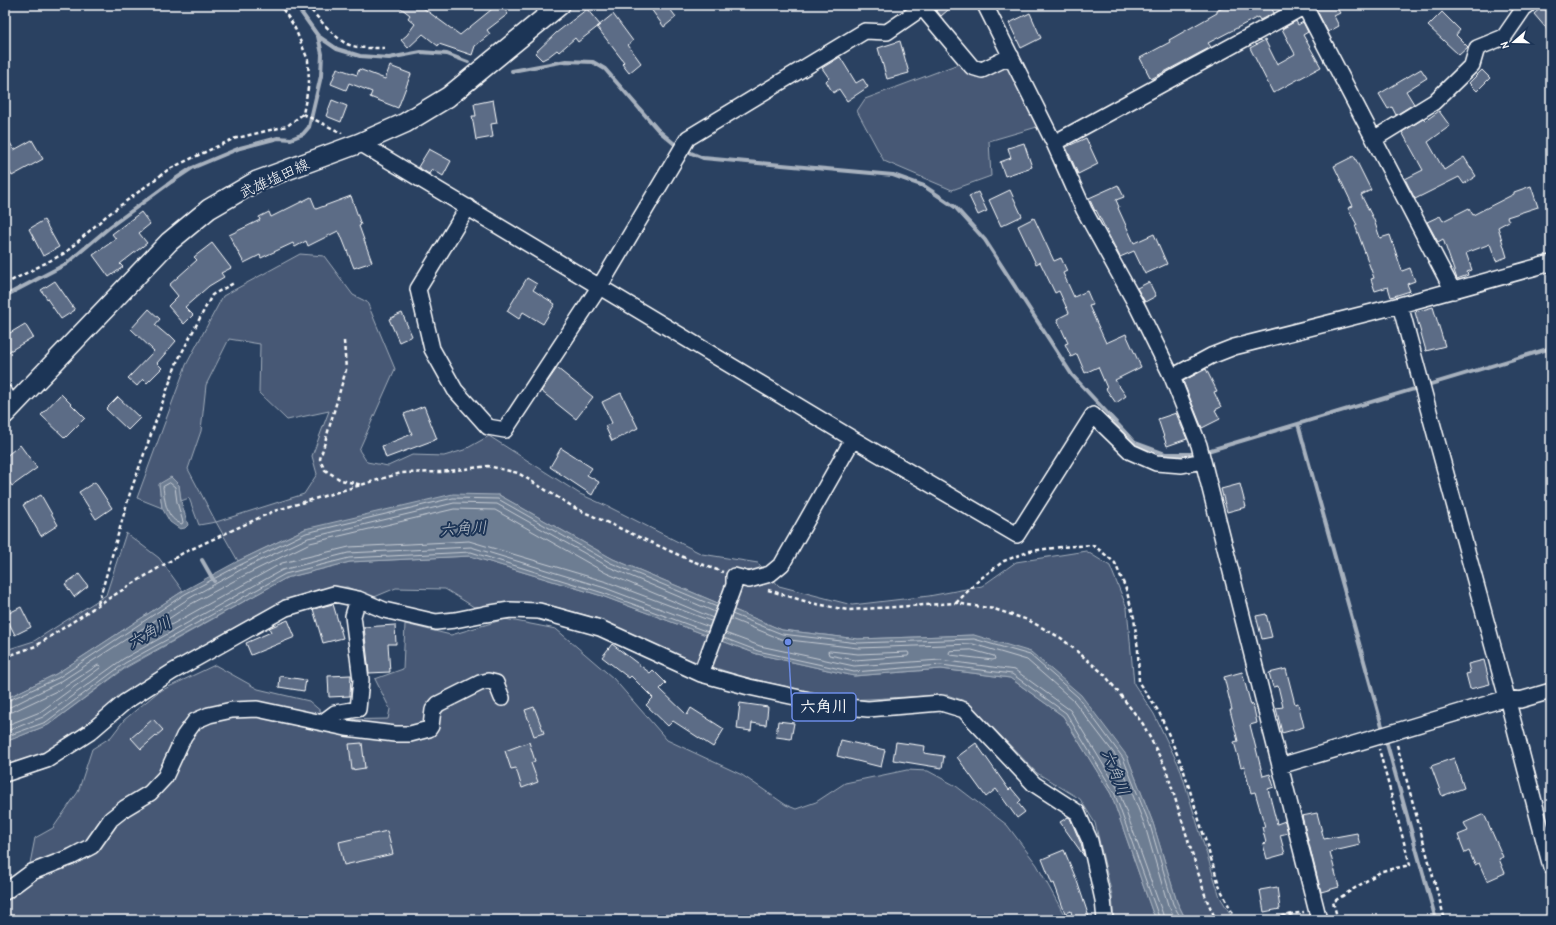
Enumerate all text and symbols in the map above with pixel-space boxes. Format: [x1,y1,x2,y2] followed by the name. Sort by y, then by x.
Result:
[1494,22,1534,62] north arrow
[1497,40,1512,51] text: N
[235,153,313,203] street label: 武雄塩田線
[438,515,488,541] water label: 六角川
[123,611,175,653] water label: 六角川
[792,693,856,721] callout: 六角川
[800,695,848,717] text: 六角川
[1097,746,1135,798] water label: 六角川

